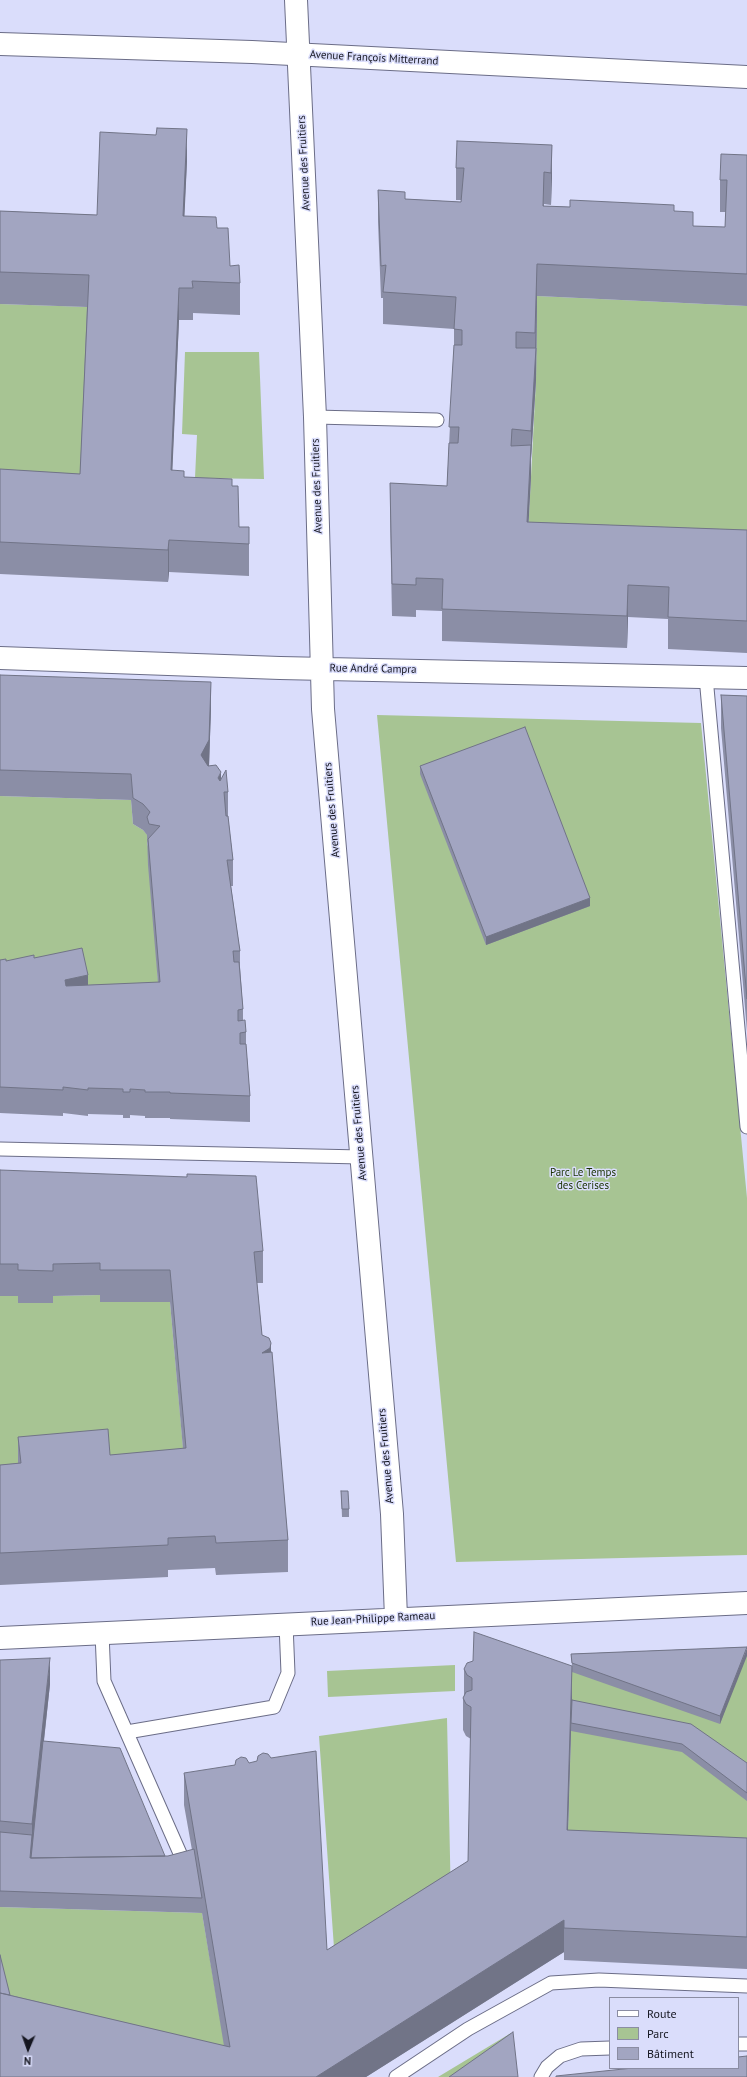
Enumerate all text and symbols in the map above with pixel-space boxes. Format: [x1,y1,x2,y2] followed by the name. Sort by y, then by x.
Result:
[309,48,439,68] street label: Avenue François Mitterrand
[295,115,313,211] street label: Avenue des Fruitiers
[309,438,325,534] street label: Avenue des Fruitiers
[329,662,417,676] street label: Rue André Campra
[321,762,343,858] street label: Avenue des Fruitiers
[348,1085,370,1181] street label: Avenue des Fruitiers
[550,1166,616,1192] park label: Parc Le Temps des Cerises
[375,1408,397,1504] street label: Avenue des Fruitiers
[310,1609,436,1629] street label: Rue Jean-Philippe Rameau
[609,1997,739,2069] legend
[647,2006,677,2021] text: Route
[647,2026,669,2041] text: Parc
[8,2029,48,2069] north arrow
[647,2046,694,2061] text: Bâtiment
[24,2054,31,2068] text: N

